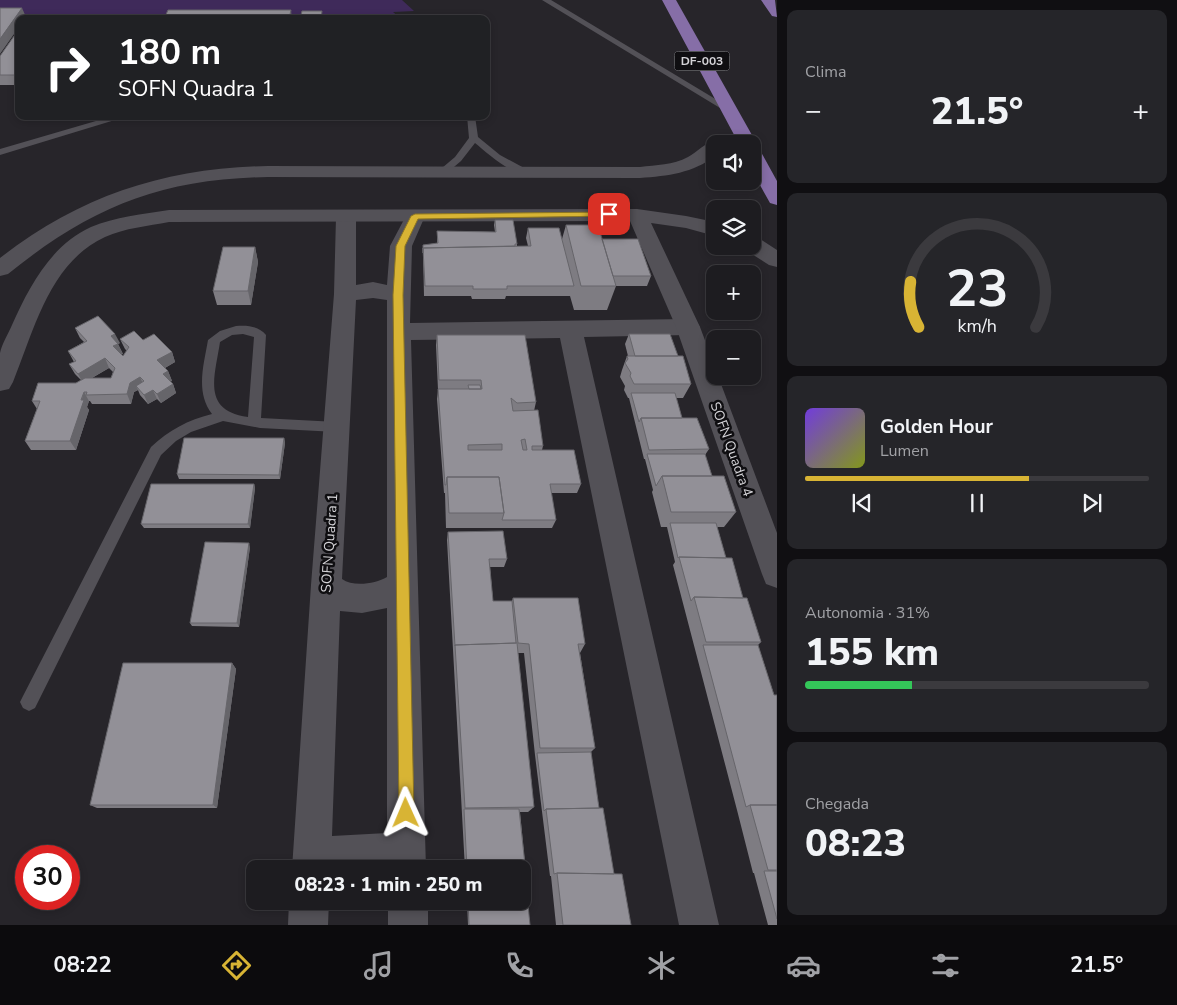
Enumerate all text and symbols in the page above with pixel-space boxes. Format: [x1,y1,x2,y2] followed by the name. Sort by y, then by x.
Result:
[118,29,221,76] text: 180 m
[35,35,100,100] icon: right
[674,51,730,70] road number: DF-003
[805,61,846,83] text: Clima
[118,74,274,104] text: SOFN Quadra 1
[931,86,1023,137] text: 21.5°
[805,92,822,130] text: −
[1132,92,1149,130] text: +
[706,135,761,385] map controls
[706,135,761,190] button: sound
[588,193,630,235] pin
[595,200,623,228] icon: arrive
[706,200,761,255] button: layers
[946,253,1008,324] text: 23
[706,265,761,320] button: +
[957,314,997,338] text: km/h
[706,330,761,385] button: −
[706,399,757,499] street label: SOFN Quadra 4
[880,414,993,440] text: Golden Hour
[880,440,929,462] text: Lumen
[848,489,876,517] icon: previous
[963,489,991,517] icon: pause
[1078,489,1106,517] icon: next
[317,493,342,593] street label: SOFN Quadra 1
[805,602,930,624] text: Autonomia · 31%
[805,627,939,678] text: 155 km
[379,786,431,838] position arrow
[805,793,869,815] text: Chegada
[805,818,906,869] text: 08:23
[15,845,80,910] speed limit sign: 30
[295,872,482,898] text: 08:23 · 1 min · 250 m
[219,948,254,983] icon: directions
[361,948,396,983] icon: music
[502,948,537,983] icon: phone
[644,948,679,983] icon: climate
[786,948,821,983] icon: car
[928,948,963,983] icon: filters
[53,950,112,980] text: 08:22
[1070,950,1123,980] text: 21.5°

